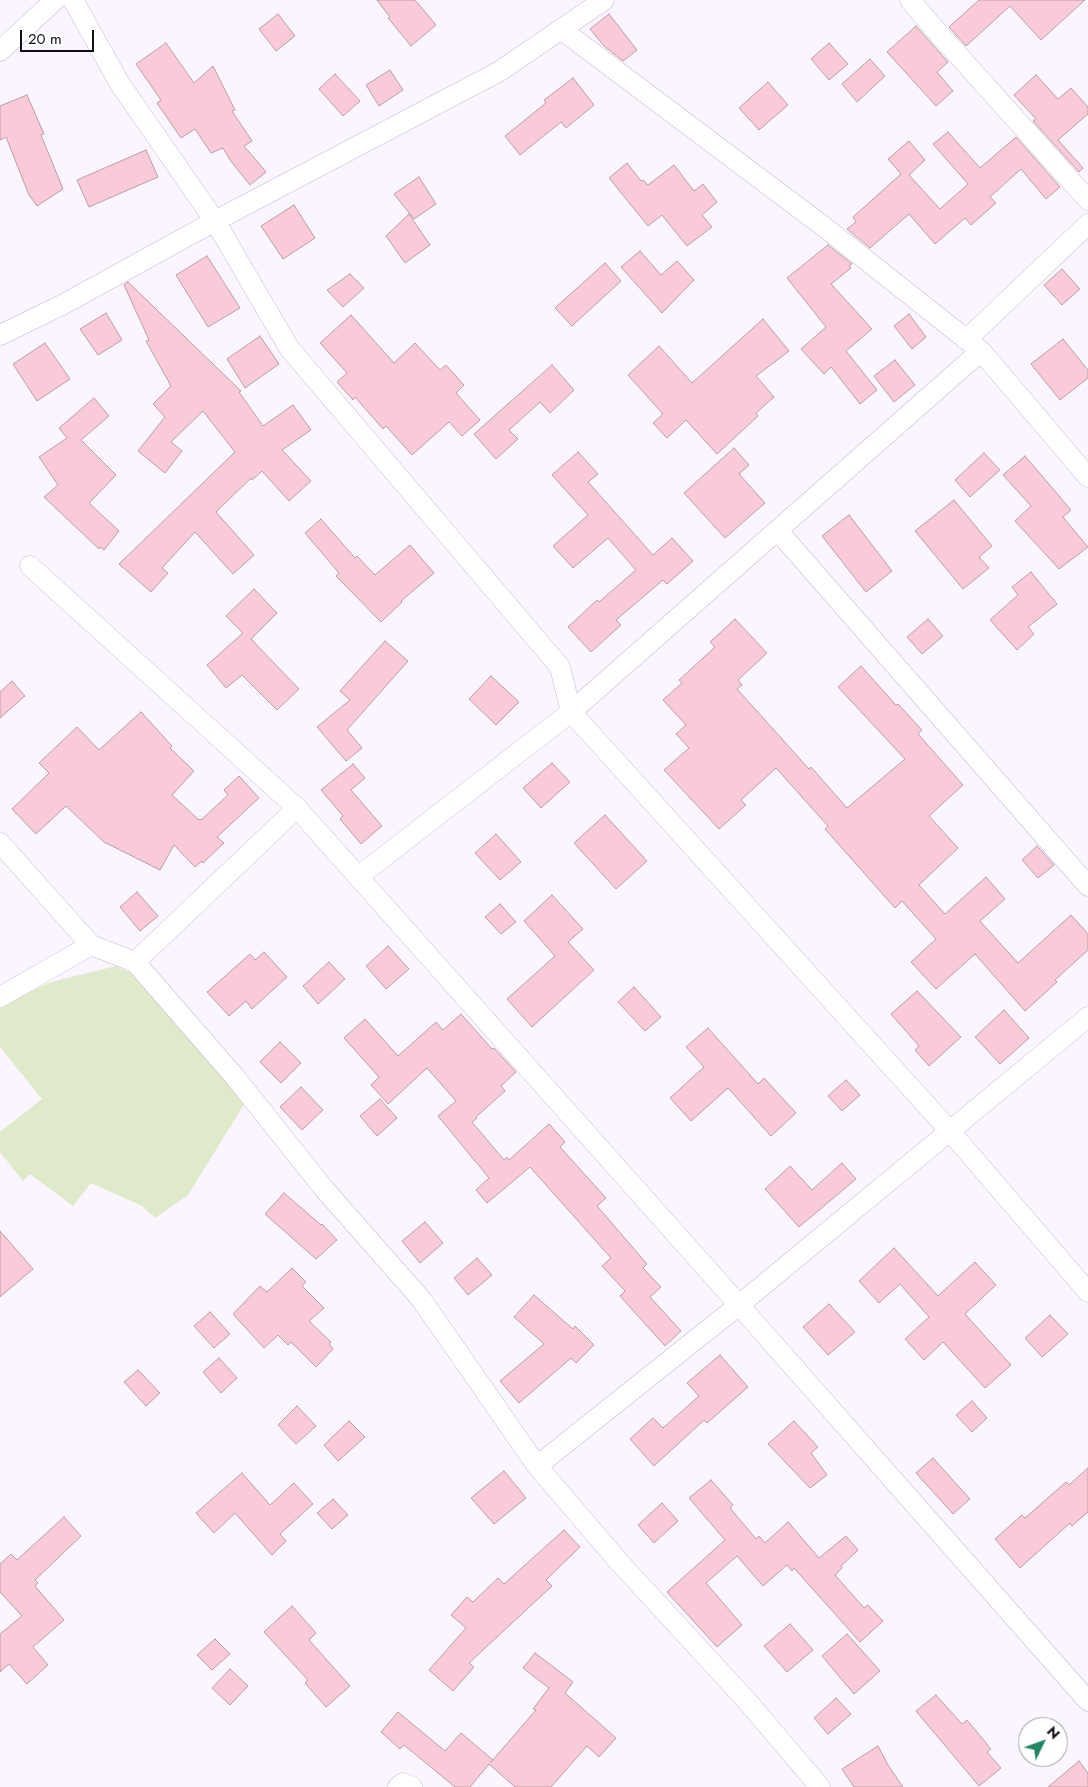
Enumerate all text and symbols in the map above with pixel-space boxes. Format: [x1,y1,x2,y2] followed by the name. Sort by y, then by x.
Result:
[22,20,96,52] scale bar
[28,28,62,50] text: 20 m
[1018,1717,1068,1767] north arrow
[1042,1722,1065,1743] text: N

